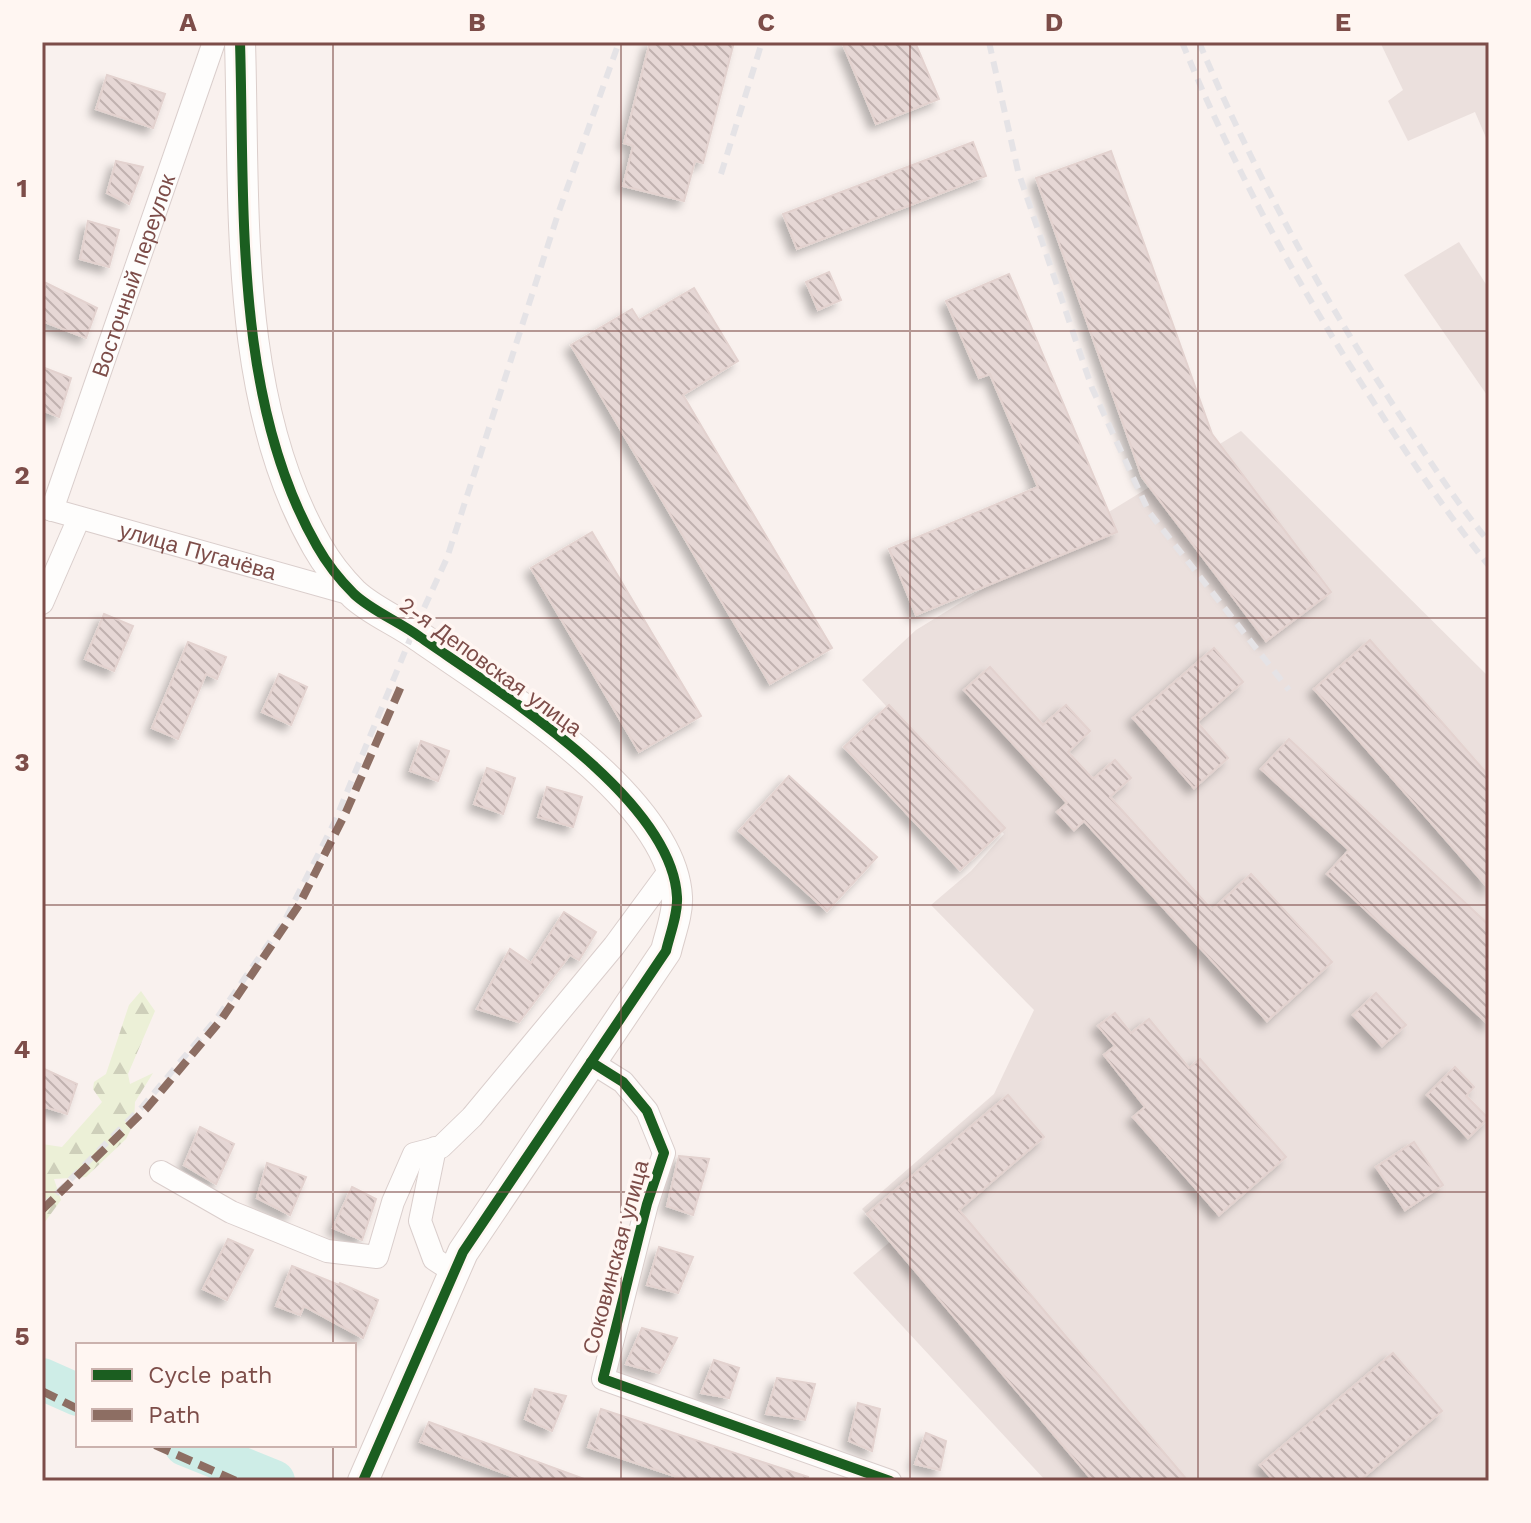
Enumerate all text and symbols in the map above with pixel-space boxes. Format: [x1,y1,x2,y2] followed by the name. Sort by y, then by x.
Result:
[179,7,197,37] text: A
[468,7,486,37] text: B
[757,7,775,37] text: C
[1045,7,1063,37] text: D
[1335,7,1351,37] text: E
[87,171,180,380] street label: Восточный переулок
[16,173,28,203] text: 1
[14,460,30,490] text: 2
[117,517,280,585] street label: улица Пугачёва
[395,592,587,741] street label: 2-я Деповская улица
[14,747,30,777] text: 3
[14,1034,31,1064] text: 4
[578,1157,654,1357] street label: Соковинская улица
[14,1321,30,1351] text: 5
[76,1343,356,1447] legend
[148,1361,273,1389] text: Cycle path
[148,1401,201,1429] text: Path

